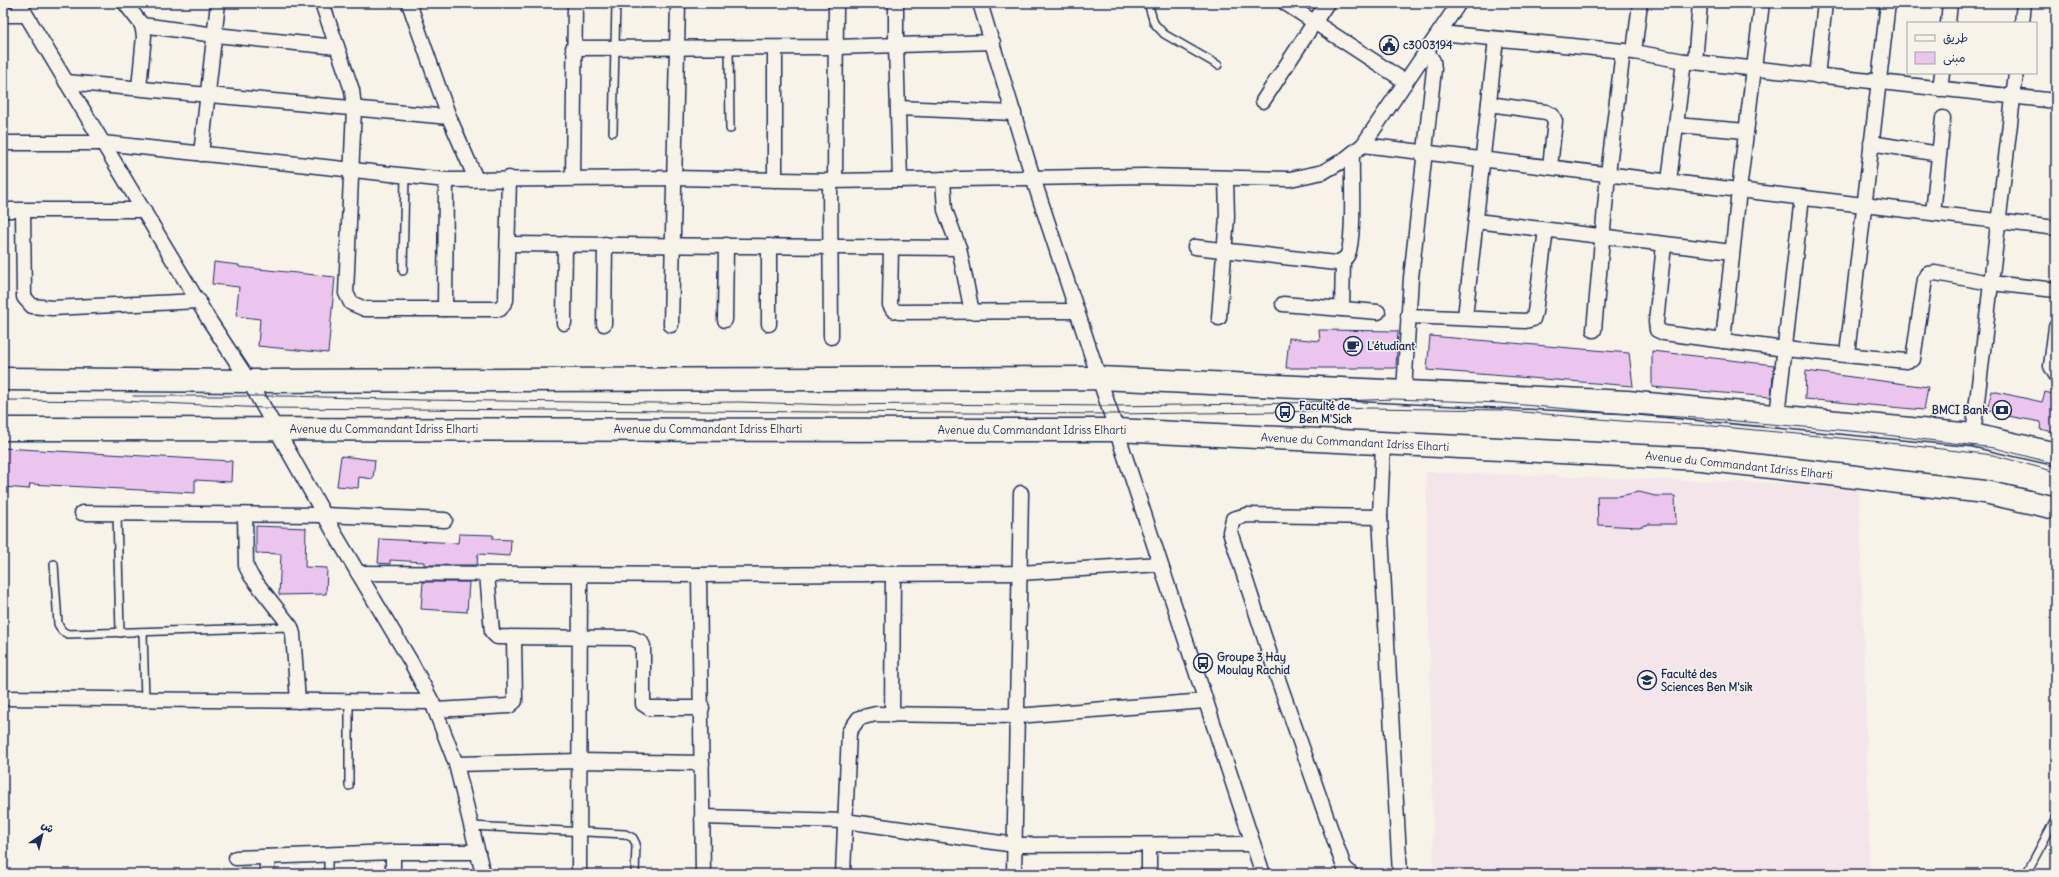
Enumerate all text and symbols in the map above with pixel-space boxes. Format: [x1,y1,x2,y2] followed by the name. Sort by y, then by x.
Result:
[1907,22,2037,74] legend
[1943,30,1968,45] text: طريق
[1378,34,1400,56] public building icon: c3003194
[1403,38,1453,52] place label: c3003194
[1943,50,1966,66] text: مبنى
[1342,335,1364,357] cafe icon: L'étudiant
[1367,339,1415,353] place label: L'étudiant
[1299,399,1352,426] place label: Faculté de Ben M'Sick
[1991,399,2013,421] bank icon: BMCI Bank
[1274,401,1296,423] bus stop icon: Faculté de Ben M'Sick
[1932,403,1988,417] place label: BMCI Bank
[290,422,478,436] street label: Avenue du Commandant Idriss Elharti
[614,422,802,436] street label: Avenue du Commandant Idriss Elharti
[938,423,1126,437] street label: Avenue du Commandant Idriss Elharti
[1261,430,1449,454] street label: Avenue du Commandant Idriss Elharti
[1645,448,1833,482] street label: Avenue du Commandant Idriss Elharti
[1217,650,1291,678] place label: Groupe 3 Hay Moulay Rachid
[1192,652,1214,674] bus stop icon: Groupe 3 Hay Moulay Rachid
[1661,667,1753,694] place label: Faculté des Sciences Ben M'sik
[1636,669,1658,691] school or university icon: Faculté des Sciences Ben M'sik
[22,815,62,855] north arrow
[39,818,57,836] text: ش

